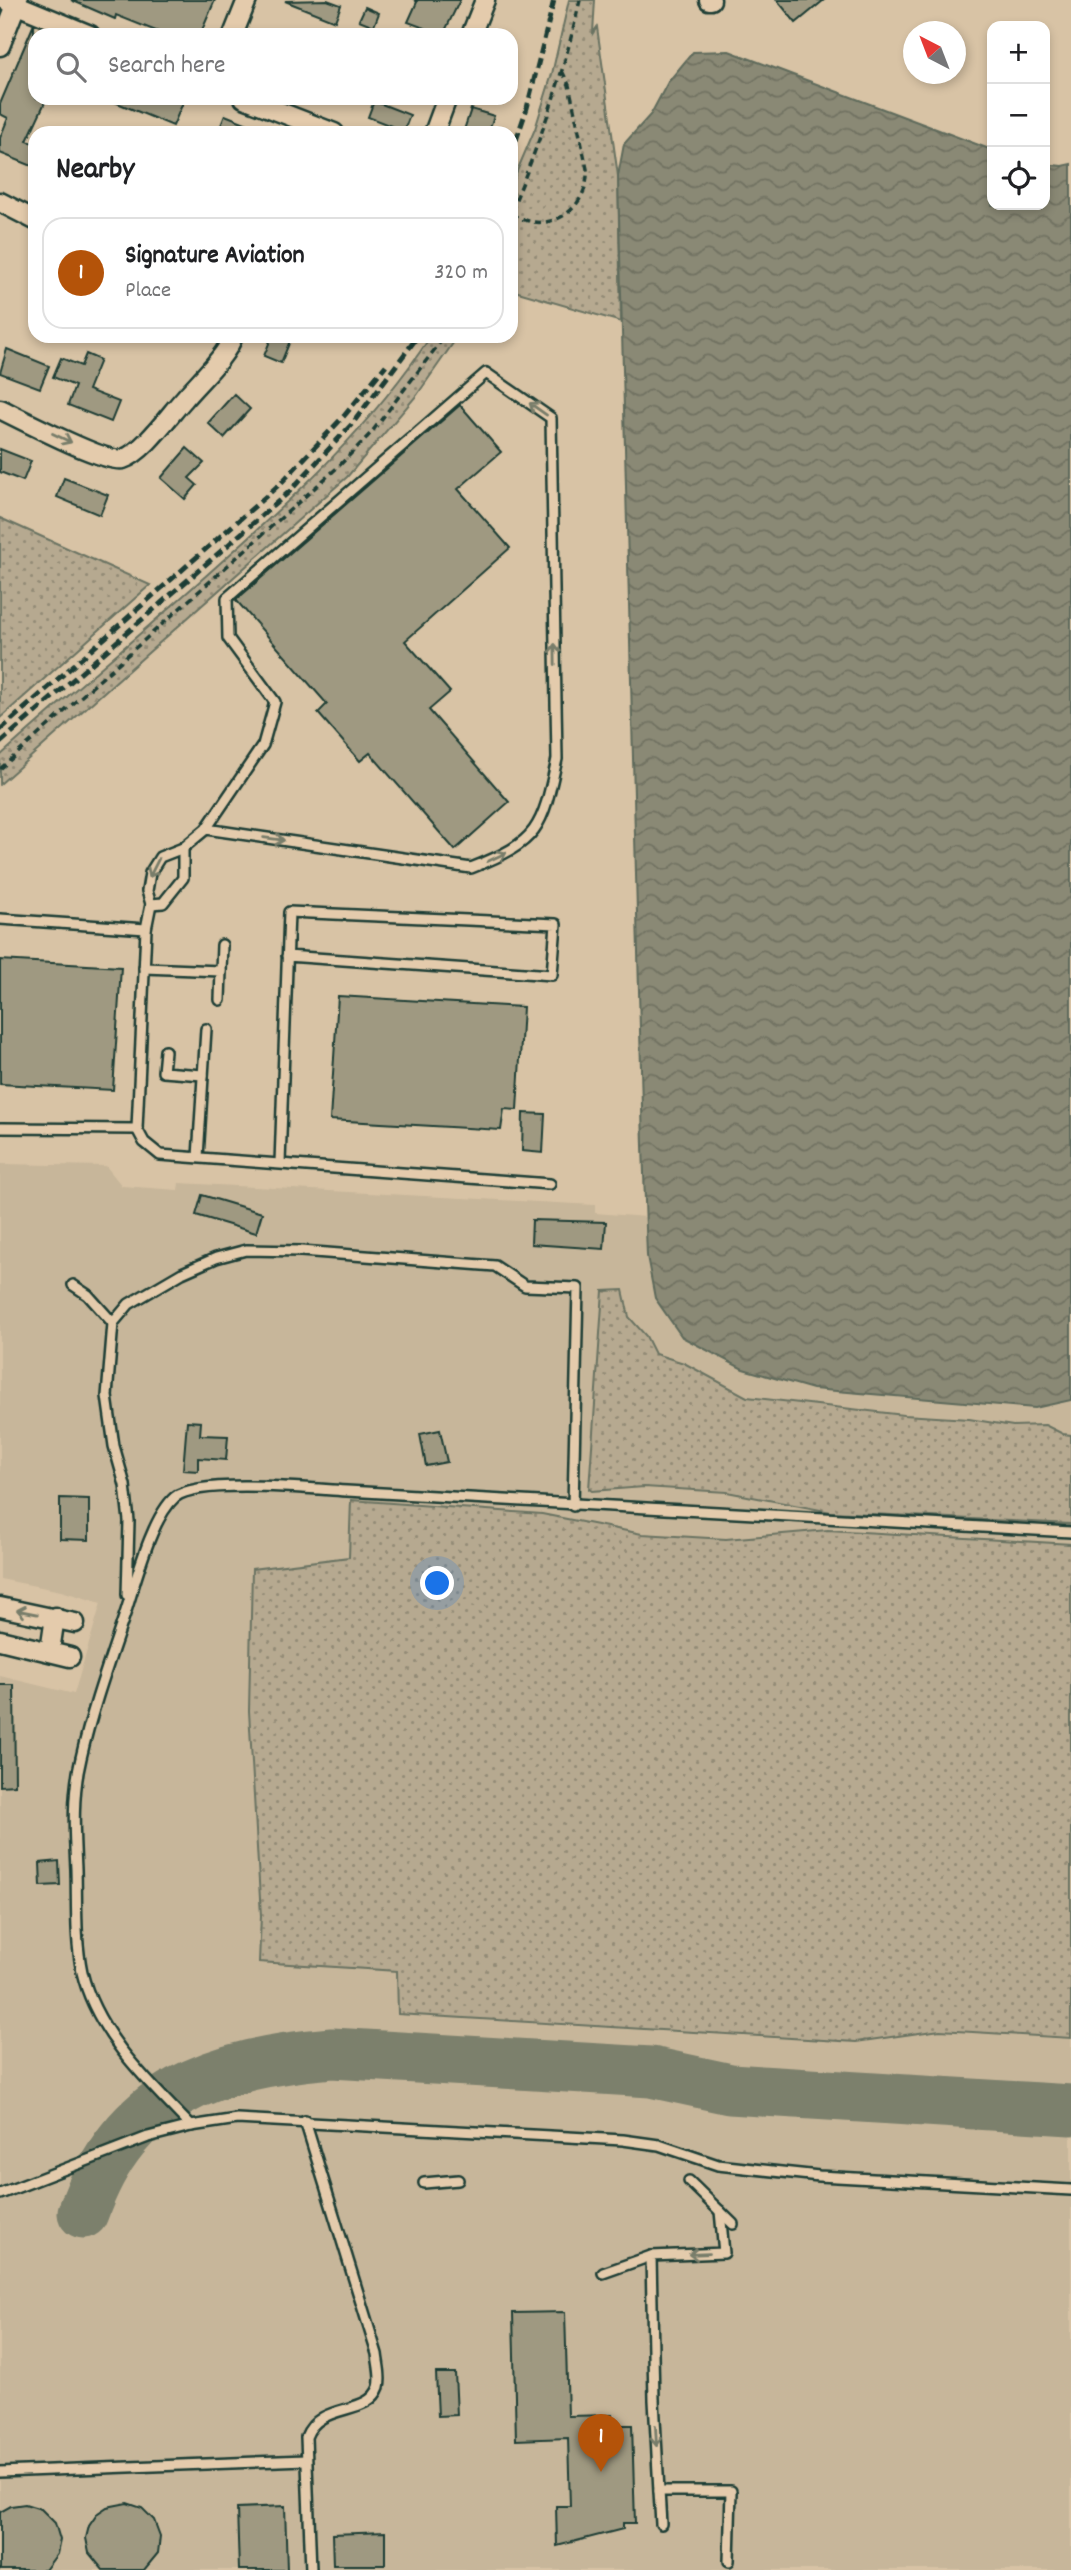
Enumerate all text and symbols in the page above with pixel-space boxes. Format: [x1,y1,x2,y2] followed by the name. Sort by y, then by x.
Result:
[903,21,966,84] north arrow
[987,21,1050,210] map controls
[987,21,1050,84] button: +
[28,28,518,105] search box
[52,48,90,86] icon: search
[108,48,226,85] text: Search here
[987,84,1050,147] button: −
[987,147,1050,210] button: locate
[56,150,134,193] text: Nearby
[125,238,305,275] text: Signature Aviation
[78,257,84,290] text: 1
[434,257,488,290] text: 320 m
[125,275,171,308] text: Place
[529,402,548,416] one-way arrow
[51,432,72,445] one-way arrow
[548,643,562,666] one-way arrow
[262,833,285,846] one-way arrow
[486,850,507,864] one-way arrow
[147,858,161,878] one-way arrow
[420,1566,454,1600] your location
[16,1605,39,1618] one-way arrow
[687,2248,710,2261] one-way arrow
[578,2414,624,2472] pin: 1
[650,2424,663,2447] one-way arrow

